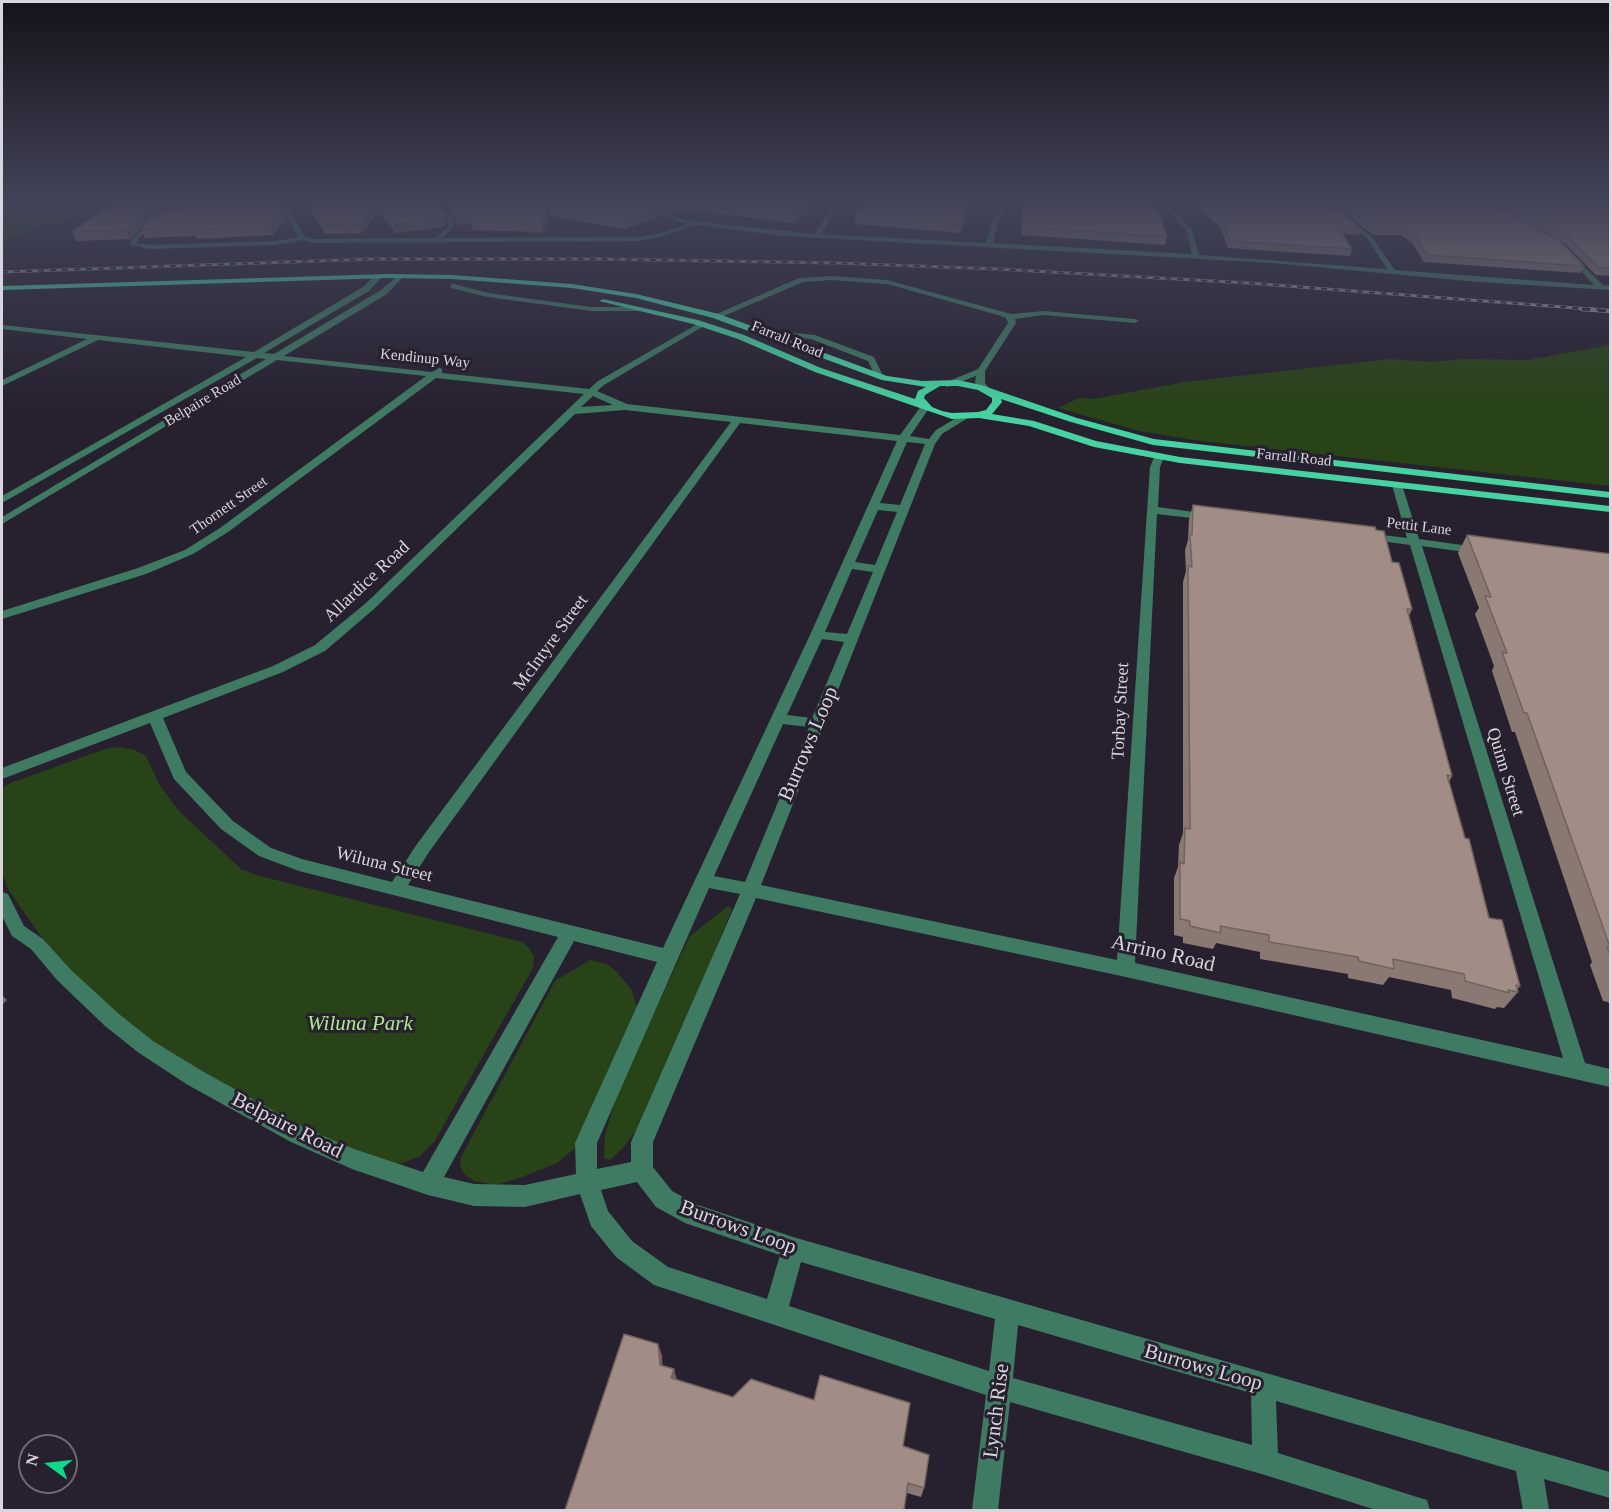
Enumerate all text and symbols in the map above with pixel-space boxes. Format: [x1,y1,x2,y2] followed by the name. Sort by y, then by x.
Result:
[749,318,825,362] street label: Farrall Road
[379,345,471,373] street label: Kendinup Way
[161,371,245,431] street label: Belpaire Road
[1256,445,1332,471] street label: Farrall Road
[187,473,271,539] street label: Thornett Street
[1385,514,1453,540] street label: Pettit Lane
[320,537,414,627] street label: Allardice Road
[509,591,593,695] street label: McIntyre Street
[1108,662,1134,760] street label: Torbay Street
[774,683,844,805] street label: Burrows Loop
[1481,725,1529,819] street label: Quinn Street
[333,843,435,887] street label: Wiluna Street
[1109,930,1217,978] street label: Arrino Road
[307,1011,413,1037] park label: Wiluna Park
[228,1087,346,1165] street label: Belpaire Road
[676,1195,800,1261] street label: Burrows Loop
[1141,1339,1265,1397] street label: Burrows Loop
[979,1362,1015,1460] street label: Lynch Rise
[18,1434,78,1494] north arrow
[22,1452,42,1468] text: N

